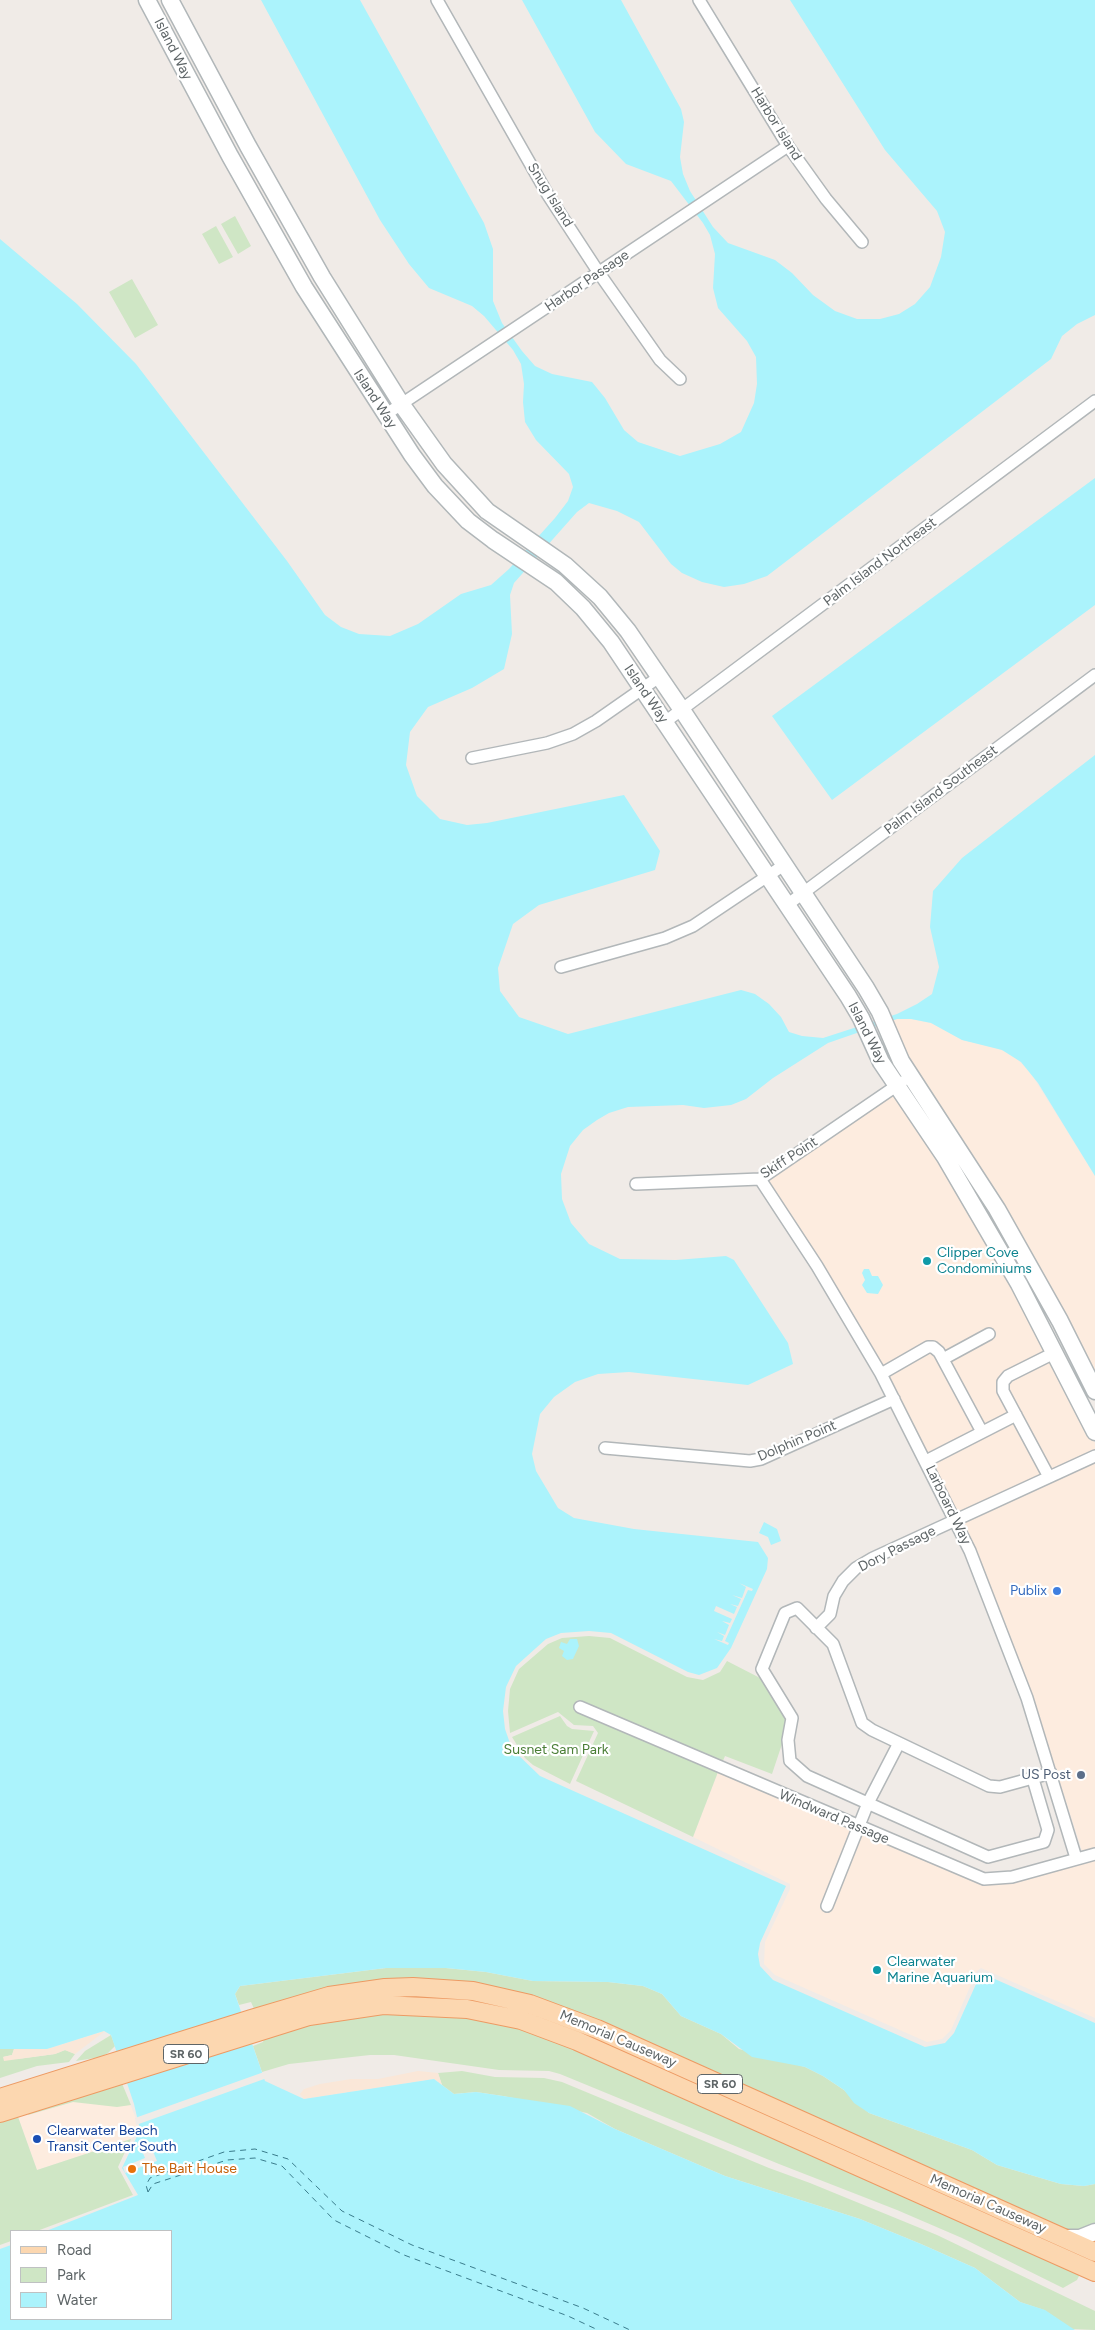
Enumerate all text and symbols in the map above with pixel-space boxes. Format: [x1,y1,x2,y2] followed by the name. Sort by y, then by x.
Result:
[150,15,196,83] street label: Island Way
[747,84,805,164] street label: Harbor Island
[524,160,576,230] street label: Snug Island
[542,247,632,315] street label: Harbor Passage
[350,366,400,432] street label: Island Way
[820,514,940,610] street label: Palm Island Northeast
[620,661,672,727] street label: Island Way
[881,742,1001,838] street label: Palm Island Southeast
[844,999,890,1067] street label: Island Way
[757,1133,821,1183] street label: Skiff Point
[937,1245,1032,1278] place label: Clipper Cove Condominiums
[921,1255,933,1267] marker: Clipper Cove Condominiums
[755,1417,839,1465] street label: Dolphin Point
[922,1463,974,1547] street label: Larboard Way
[856,1522,938,1576] street label: Dory Passage
[1010,1583,1047,1599] place label: Publix
[1051,1585,1063,1597] marker: Publix
[504,1742,608,1758] park label: Susnet Sam Park
[1021,1767,1071,1783] place label: US Post
[1075,1769,1087,1781] marker: US Post
[776,1786,892,1848] street label: Windward Passage
[887,1954,993,1986] place label: Clearwater Marine Aquarium
[871,1964,883,1976] marker: Clearwater Marine Aquarium
[557,2007,679,2071] street label: Memorial Causeway
[164,2045,208,2064] road number: SR 60
[698,2074,742,2094] road number: SR 60
[47,2123,177,2156] place label: Clearwater Beach Transit Center South
[31,2133,43,2145] marker: Clearwater Beach Transit Center South
[142,2161,237,2177] place label: The Bait House
[126,2163,138,2175] marker: The Bait House
[927,2171,1049,2237] street label: Memorial Causeway
[10,2230,172,2320] legend
[57,2241,92,2259] text: Road
[57,2266,86,2284] text: Park
[57,2291,97,2309] text: Water

